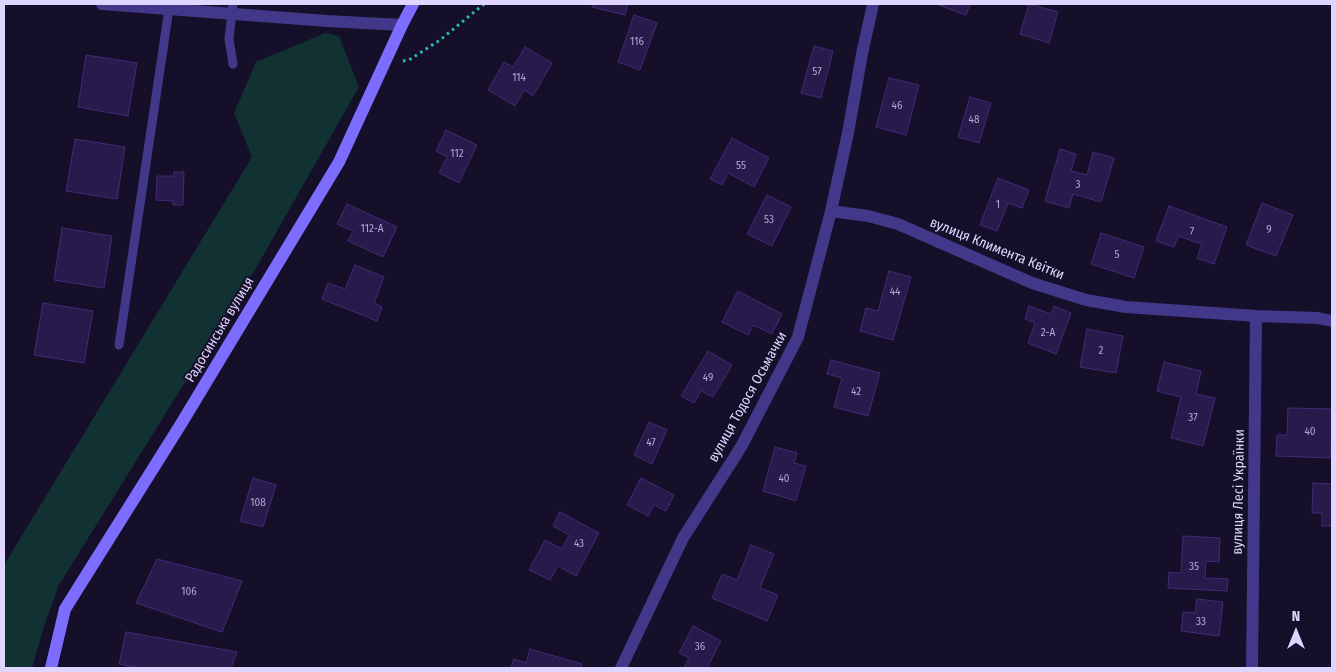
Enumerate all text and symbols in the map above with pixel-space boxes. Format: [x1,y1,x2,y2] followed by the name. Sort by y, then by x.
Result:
[630,35,644,49] house number: 116
[812,65,822,79] house number: 57
[512,71,526,85] house number: 114
[892,99,902,113] house number: 46
[969,113,979,127] house number: 48
[450,147,464,161] house number: 112
[736,159,746,173] house number: 55
[1076,178,1080,192] house number: 3
[996,198,1000,212] house number: 1
[764,213,774,227] house number: 53
[927,214,1067,284] street label: вулиця Климента Квітки
[360,222,384,236] house number: 112-А
[1266,223,1272,237] house number: 9
[1190,225,1194,239] house number: 7
[1114,248,1120,262] house number: 5
[182,274,258,386] street label: Радосинська вулиця
[890,285,900,299] house number: 44
[1041,326,1055,340] house number: 2-А
[705,329,791,465] street label: вулиця Тодося Осьмачки
[1099,344,1103,358] house number: 2
[703,371,713,385] house number: 49
[851,385,861,399] house number: 42
[1188,411,1198,425] house number: 37
[1304,425,1316,439] house number: 40
[1230,429,1248,555] street label: вулиця Лесі Українки
[646,436,656,450] house number: 47
[778,472,790,486] house number: 40
[250,496,266,510] house number: 108
[574,537,584,551] house number: 43
[1189,560,1199,574] house number: 35
[181,585,197,599] house number: 106
[1271,607,1321,657] north arrow
[1292,608,1300,625] text: N
[1196,615,1206,629] house number: 33
[695,640,705,654] house number: 36

